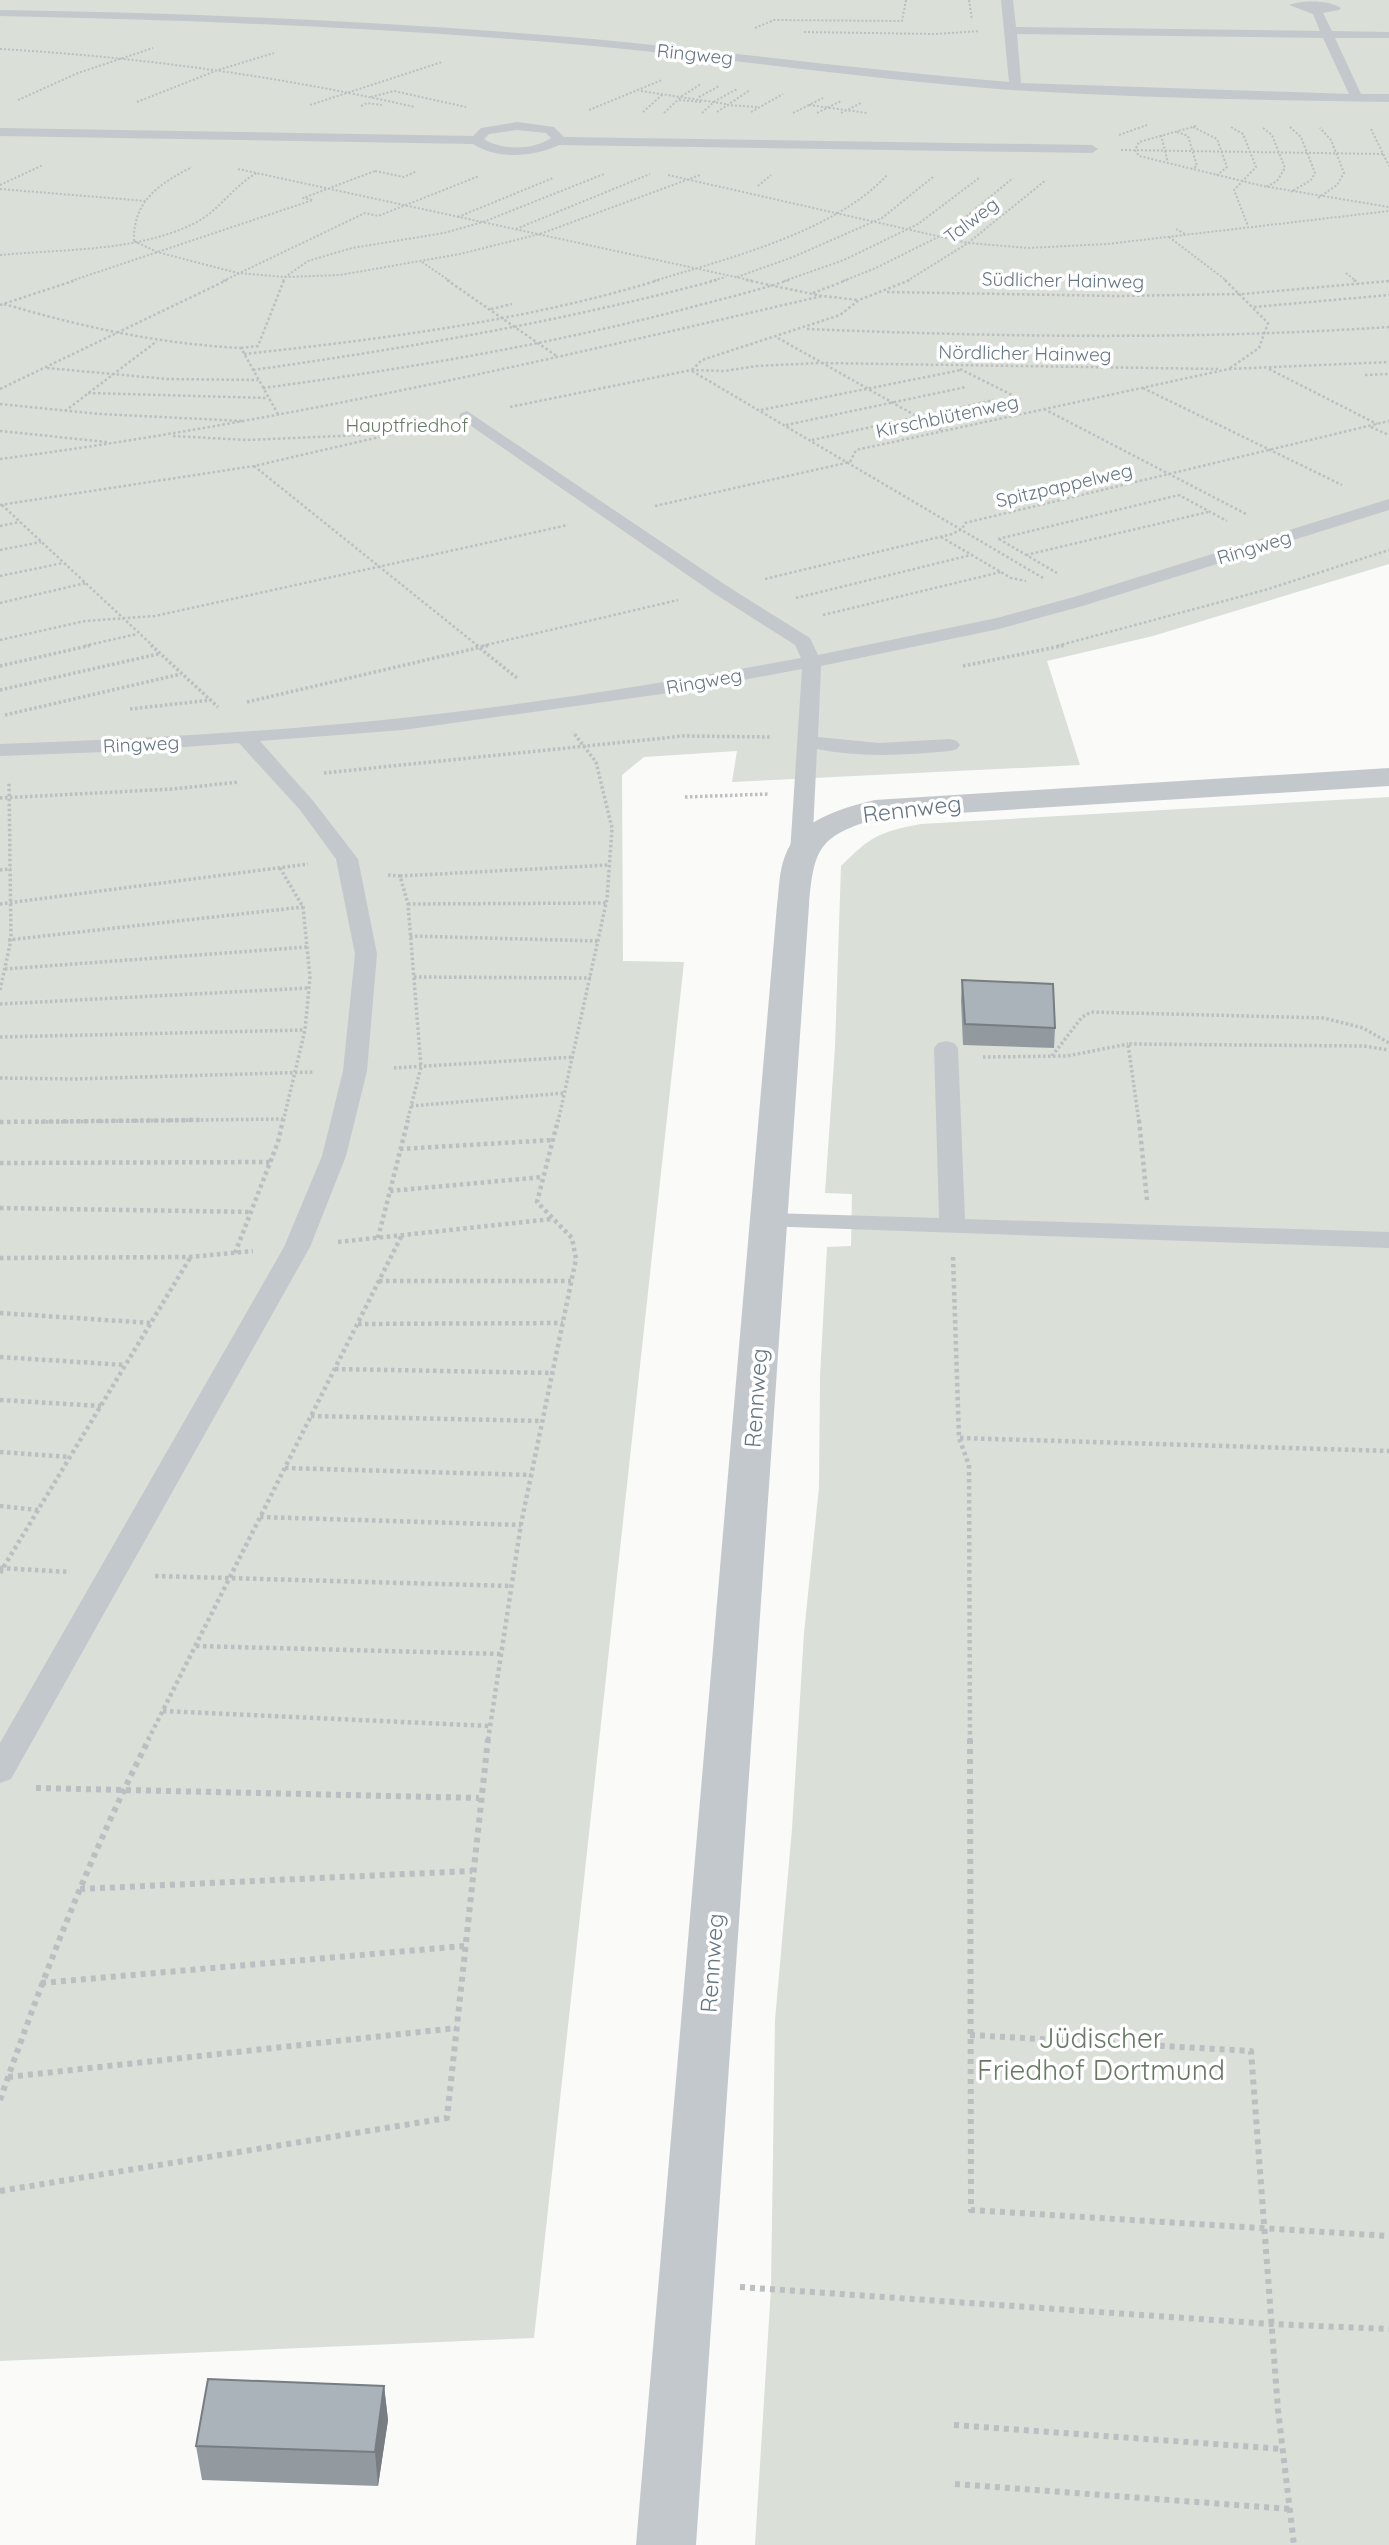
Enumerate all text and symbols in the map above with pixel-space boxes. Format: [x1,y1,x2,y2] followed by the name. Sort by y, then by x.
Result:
[656,38,734,70] street label: Ringweg
[939,192,1003,248] street label: Talweg
[982,267,1144,293] street label: Südlicher Hainweg
[938,339,1112,367] street label: Nördlicher Hainweg
[873,389,1021,443] street label: Kirschblütenweg
[346,413,469,437] park label: Hauptfriedhof
[993,458,1135,512] street label: Spitzpappelweg
[1214,524,1294,570] street label: Ringweg
[664,663,744,699] street label: Ringweg
[102,730,180,758] street label: Ringweg
[861,788,963,829] street label: Rennweg
[738,1347,773,1449] street label: Rennweg
[694,1912,729,2014] street label: Rennweg
[977,2020,1225,2087] park label: Jüdischer Friedhof Dortmund

